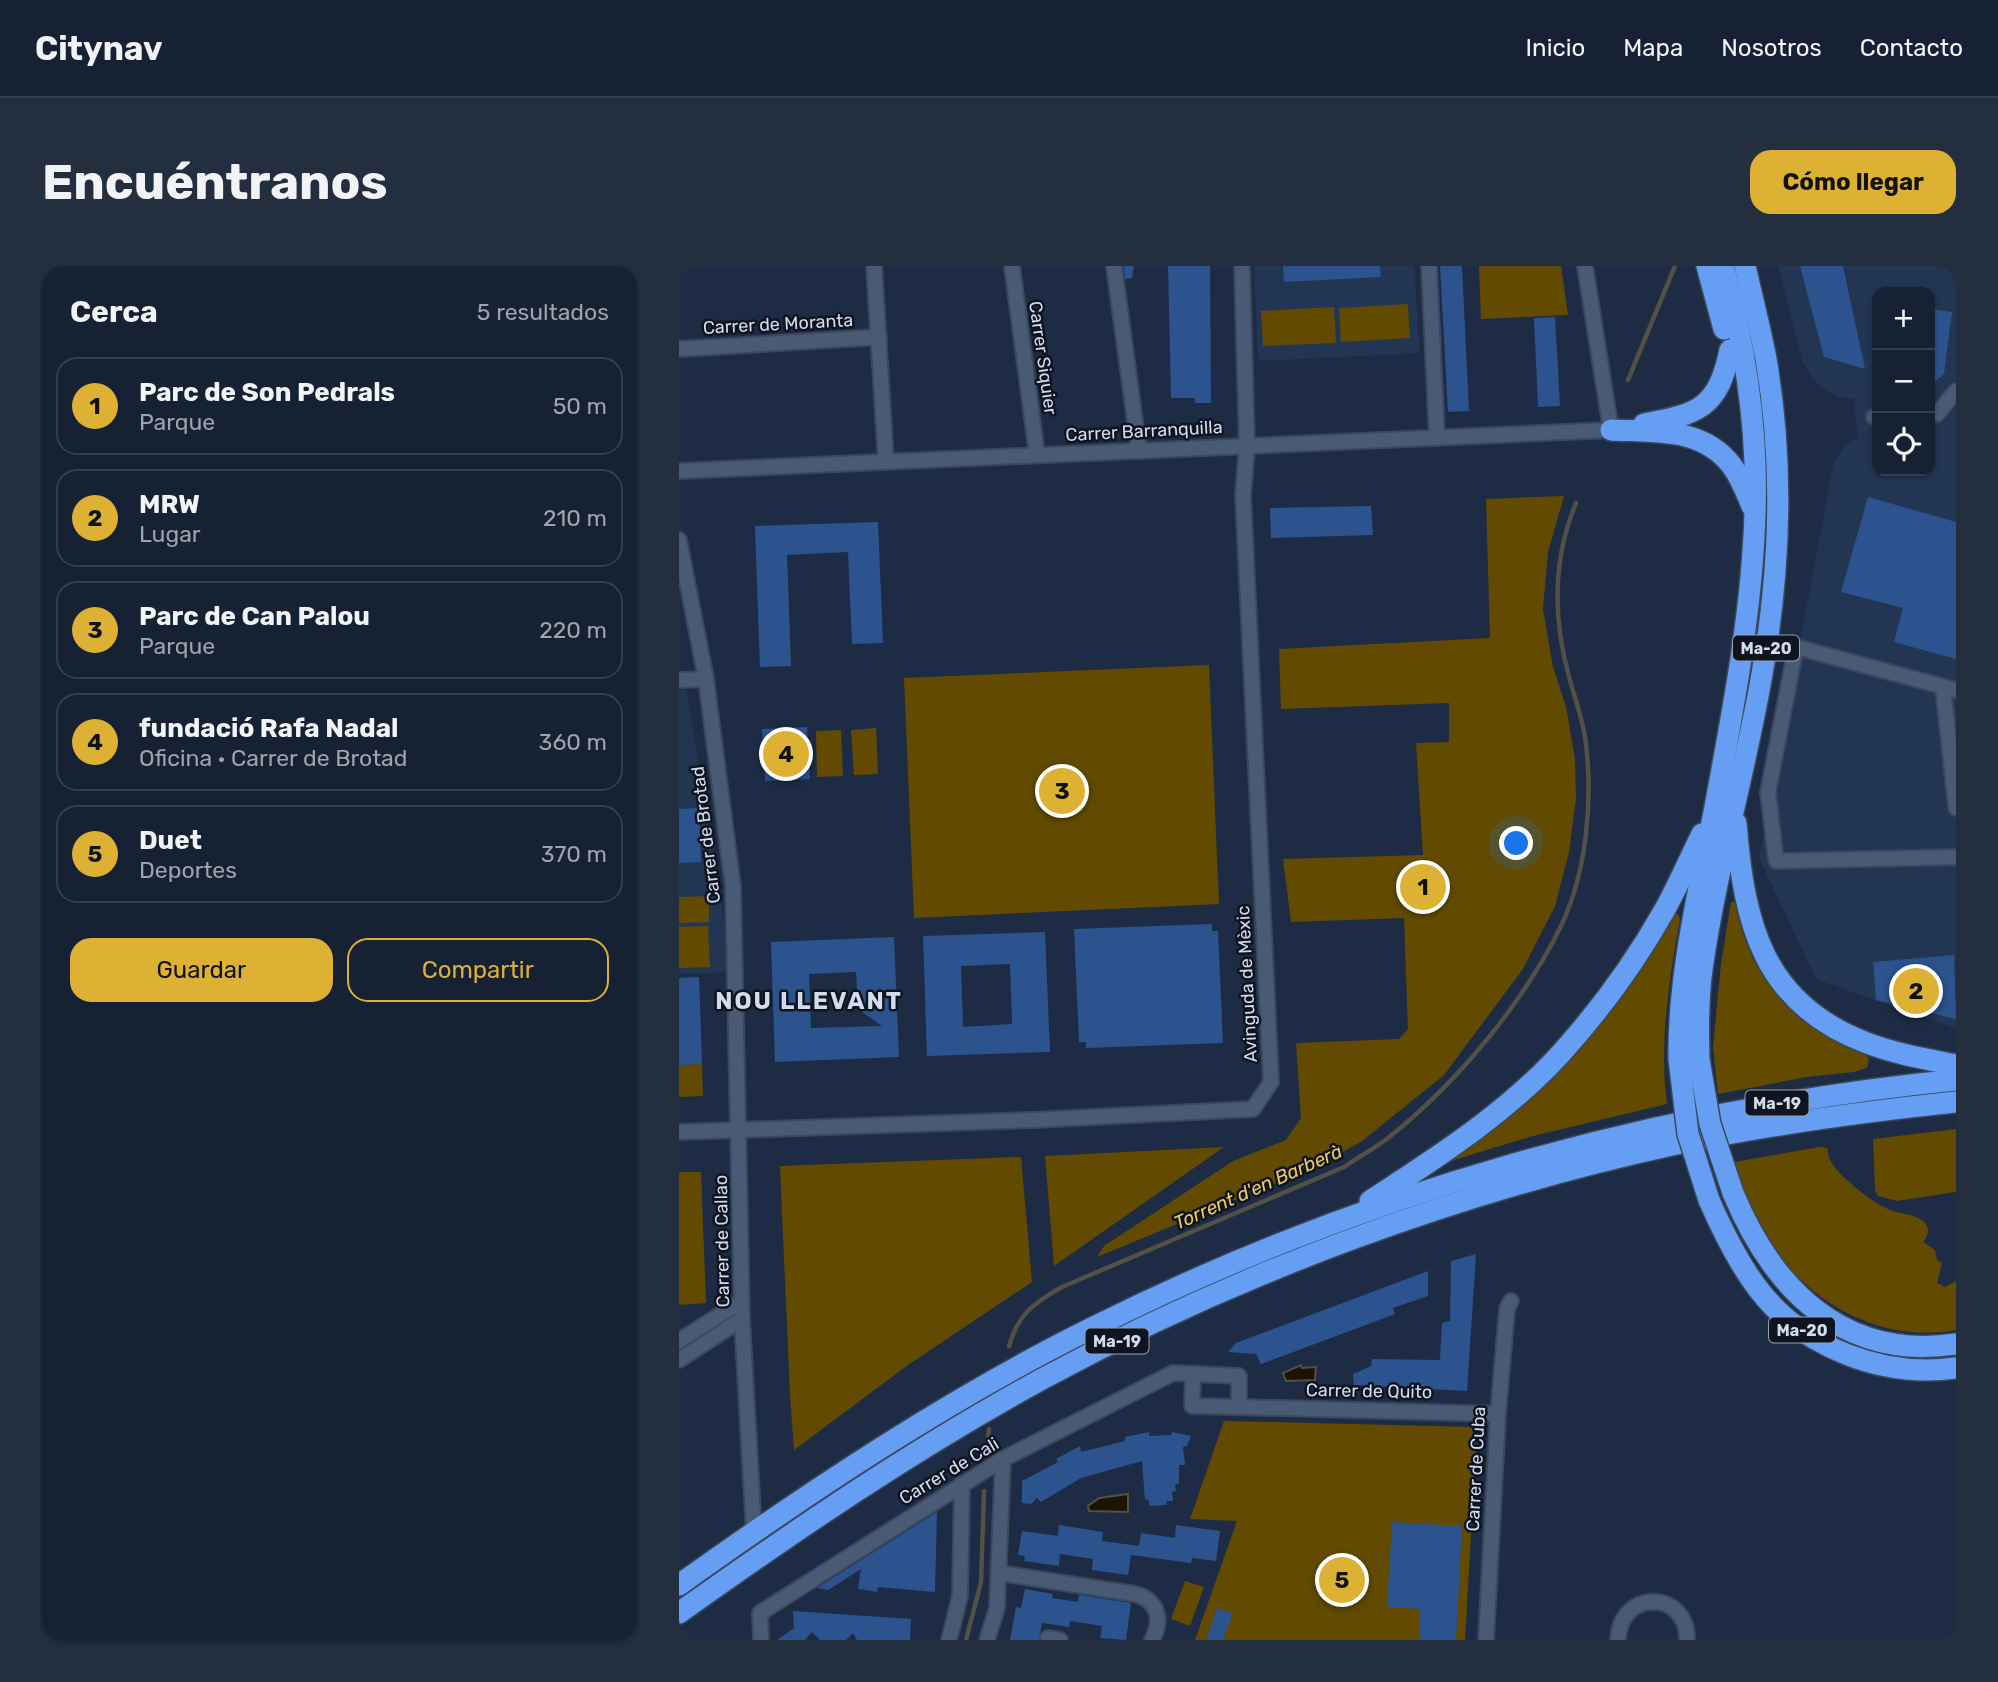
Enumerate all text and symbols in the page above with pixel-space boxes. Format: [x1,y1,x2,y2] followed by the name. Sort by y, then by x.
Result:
[35,29,163,68] text: Citynav
[1526,34,1585,62] text: Inicio
[1623,34,1683,62] text: Mapa
[1721,34,1822,62] text: Nosotros
[1860,34,1963,62] text: Contacto
[1750,150,1956,214] button: Cómo llegar
[42,153,388,211] text: Encuéntranos
[1872,287,1935,476] map controls
[1872,287,1935,350] button: +
[70,294,158,330] text: Cerca
[477,298,609,326] text: 5 resultados
[1024,300,1062,416] street label: Carrer Siquier
[702,309,854,339] street label: Carrer de Moranta
[1872,350,1935,413] button: −
[139,377,395,408] text: Parc de Son Pedrals
[89,392,101,420] text: 1
[553,392,607,420] text: 50 m
[139,408,215,436] text: Parque
[1872,413,1935,476] button: locate
[1065,416,1223,446] street label: Carrer Barranquilla
[139,489,200,520] text: MRW
[88,504,102,532] text: 2
[543,504,607,532] text: 210 m
[139,520,201,548] text: Lugar
[139,601,370,632] text: Parc de Can Palou
[87,616,103,644] text: 3
[539,616,607,644] text: 220 m
[139,632,215,660] text: Parque
[1733,636,1799,660] road number: Ma-20
[139,713,398,744] text: fundació Rafa Nadal
[87,728,103,756] text: 4
[539,728,607,756] text: 360 m
[763,728,809,780] pin: 4
[139,744,408,772] text: Oficina · Carrer de Brotad
[687,765,725,905] street label: Carrer de Brotad
[1039,765,1085,817] pin: 3
[139,825,202,856] text: Duet
[1499,826,1533,860] your location
[88,840,102,868] text: 5
[541,840,607,868] text: 370 m
[139,856,237,884] text: Deportes
[1400,861,1446,913] pin: 1
[1232,905,1262,1063] street label: Avinguda de Mèxic
[70,938,333,1002] button: Guardar
[347,938,609,1002] button: Compartir
[1893,965,1939,1017] pin: 2
[715,987,903,1015] district label: NOU LLEVANT
[1745,1090,1809,1116] road number: Ma-19
[1170,1140,1346,1234] water label: Torrent d'en Barberà
[710,1175,734,1307] street label: Carrer de Callao
[1769,1318,1835,1342] road number: Ma-20
[1085,1329,1149,1354] road number: Ma-19
[1306,1379,1432,1403] street label: Carrer de Quito
[1462,1406,1490,1532] street label: Carrer de Cuba
[895,1433,1003,1509] street label: Carrer de Cali
[1319,1554,1365,1606] pin: 5

